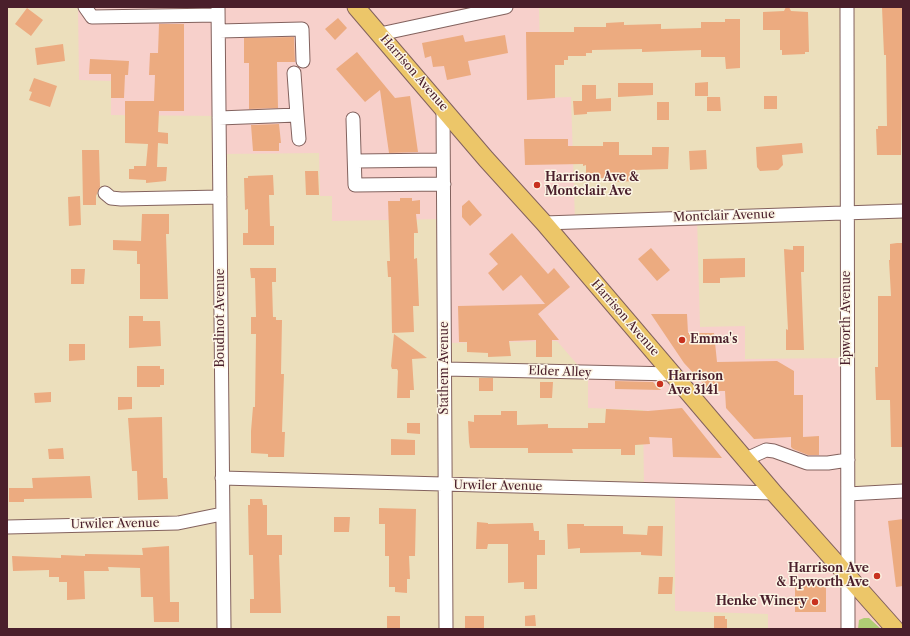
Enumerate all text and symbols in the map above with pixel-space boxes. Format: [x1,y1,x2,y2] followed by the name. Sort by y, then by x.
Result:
[377,32,451,114] street label: Harrison Avenue
[545,171,639,199] place label: Harrison Ave & Montclair Ave
[532,180,542,190] marker: Harrison Ave & Montclair Ave
[673,207,775,225] street label: Montclair Avenue
[214,268,228,368] street label: Boudinot Avenue
[840,270,854,366] street label: Epworth Avenue
[588,277,662,359] street label: Harrison Avenue
[438,321,452,415] street label: Stathem Avenue
[690,333,737,347] place label: Emma's
[677,335,687,345] marker: Emma's
[528,364,592,380] street label: Elder Alley
[668,370,723,398] place label: Harrison Ave 3141
[655,379,665,389] marker: Harrison Ave 3141
[453,478,543,494] street label: Urwiler Avenue
[70,516,160,532] street label: Urwiler Avenue
[776,562,869,590] place label: Harrison Ave & Epworth Ave
[872,571,882,581] marker: Harrison Ave & Epworth Ave
[716,595,807,609] place label: Henke Winery
[810,597,820,607] marker: Henke Winery

